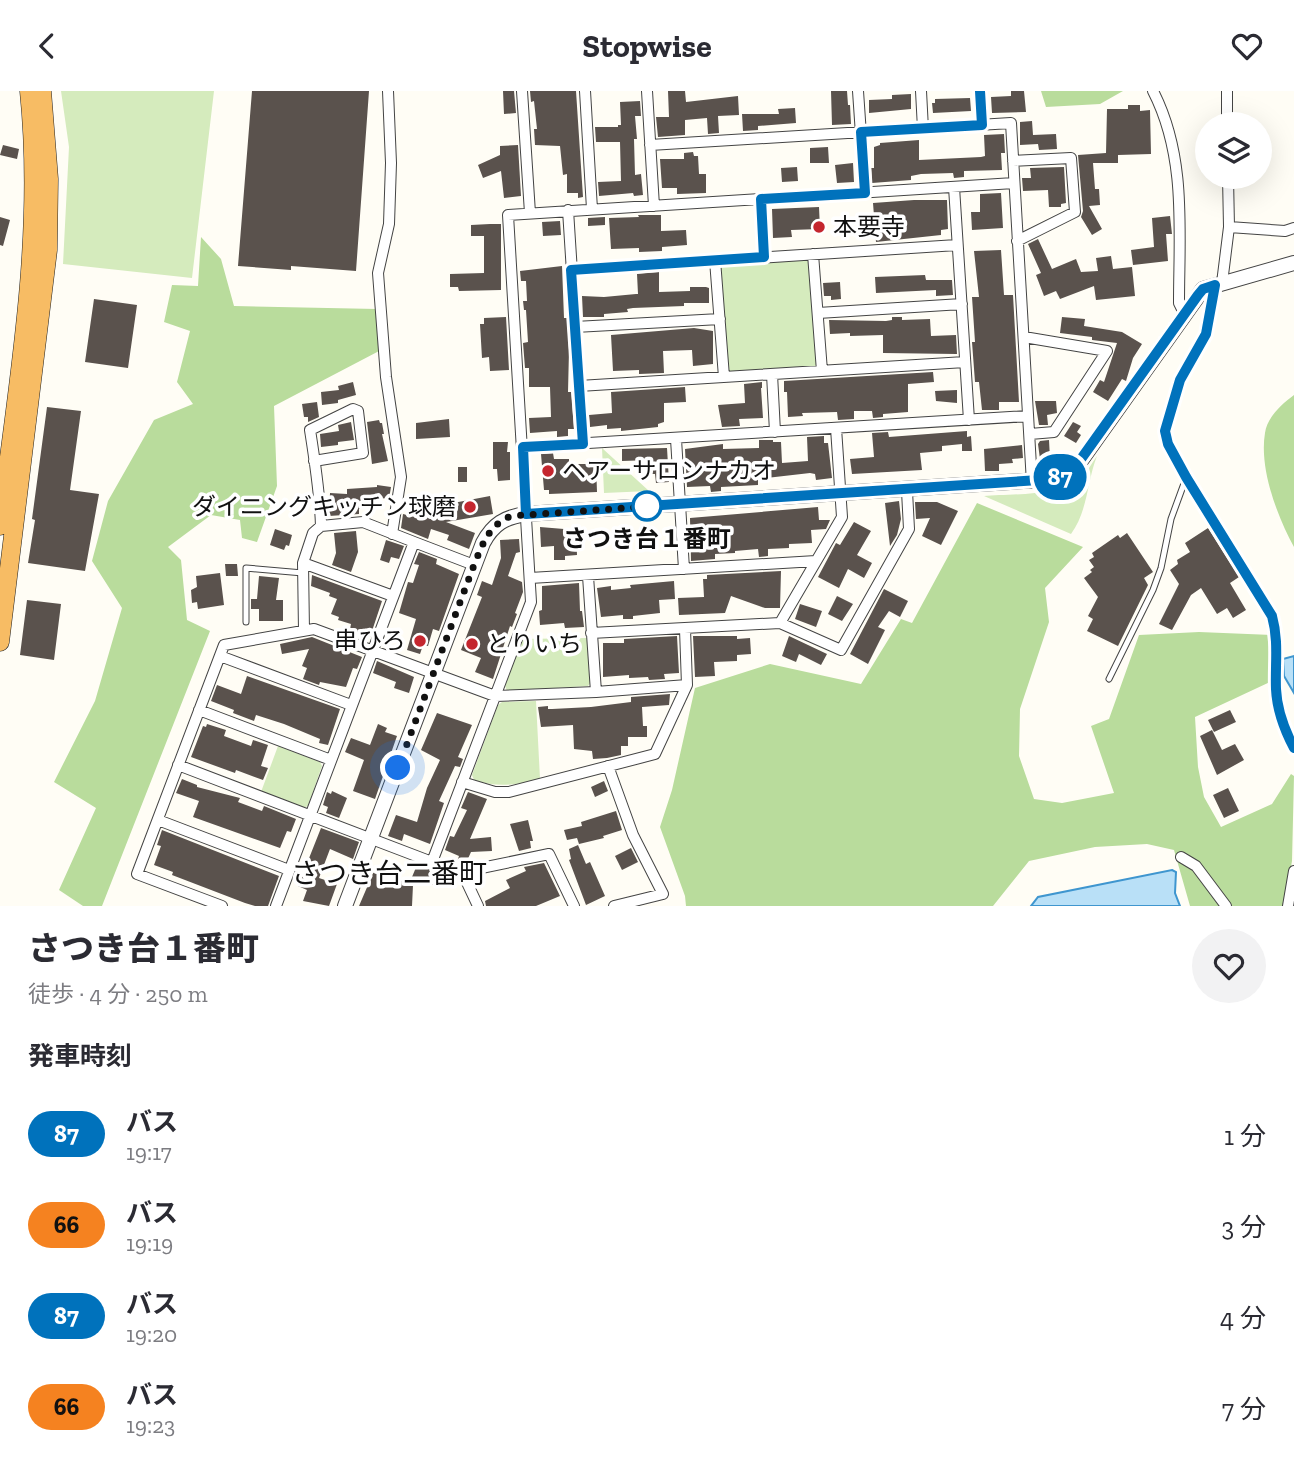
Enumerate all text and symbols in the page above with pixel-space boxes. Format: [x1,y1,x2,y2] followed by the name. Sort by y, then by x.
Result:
[28,27,66,65] icon: back
[582,27,712,65] text: Stopwise
[1228,27,1266,65] icon: heart
[1195,112,1272,189] map controls
[1195,112,1272,189] button: layers
[833,212,905,241] place label: 本要寺
[811,219,827,235] marker: 本要寺
[1028,454,1092,500] line badge: 87
[562,456,776,485] place label: ヘアーサロンナカオ
[1048,462,1072,491] text: 87
[540,463,556,479] marker: ヘアーサロンナカオ
[632,491,662,521] marker: さつき台１番町
[192,492,456,521] place label: ダイニングキッチン球磨
[462,499,478,515] marker: ダイニングキッチン球磨
[563,524,731,553] place label: さつき台１番町
[334,626,406,655] place label: 串ひろ
[486,629,582,658] place label: とりいち
[412,633,428,649] marker: 串ひろ
[464,636,480,652] marker: とりいち
[380,750,415,785] your location
[291,857,487,890] district label: さつき台二番町
[28,929,259,968] text: さつき台１番町
[1192,929,1266,1003] button: heart
[28,980,208,1008] text: 徒歩 · 4 分 · 250 m
[28,1040,132,1072] text: 発車時刻
[126,1106,178,1138] text: バス
[54,1119,79,1148] text: 87
[1224,1120,1266,1152] text: 1 分
[126,1138,172,1166] text: 19:17
[126,1197,178,1229] text: バス
[54,1210,79,1239] text: 66
[1221,1211,1266,1243] text: 3 分
[126,1229,173,1257] text: 19:19
[126,1288,178,1320] text: バス
[54,1301,79,1330] text: 87
[1220,1302,1266,1334] text: 4 分
[126,1320,177,1348] text: 19:20
[126,1379,178,1411] text: バス
[54,1392,79,1421] text: 66
[1222,1393,1266,1425] text: 7 分
[126,1411,175,1439] text: 19:23

